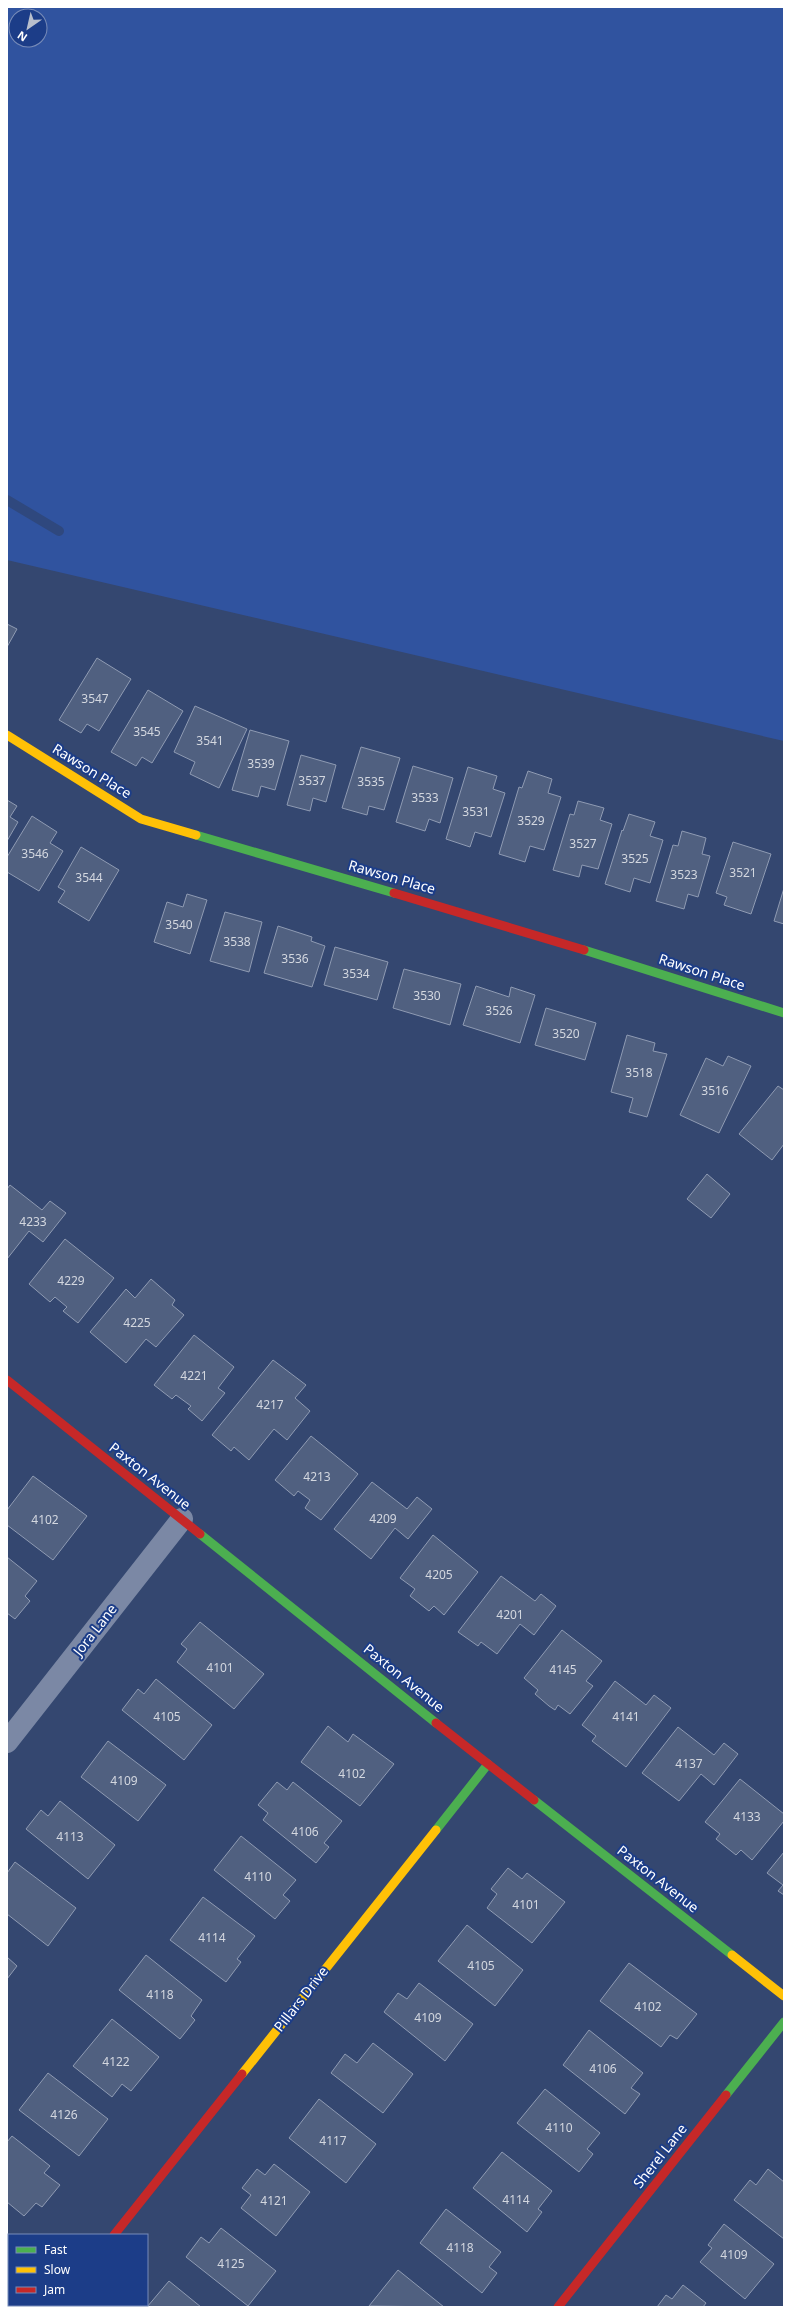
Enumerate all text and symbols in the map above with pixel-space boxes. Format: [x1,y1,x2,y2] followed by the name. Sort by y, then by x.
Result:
[8,8,48,48] north arrow
[14,28,30,45] text: N
[81,690,109,707] house number: 3547
[133,723,161,740] house number: 3545
[196,732,224,749] house number: 3541
[49,739,135,802] street label: Rawson Place
[247,755,275,772] house number: 3539
[298,772,326,789] house number: 3537
[357,773,385,790] house number: 3535
[411,789,439,806] house number: 3533
[462,803,490,820] house number: 3531
[517,812,545,829] house number: 3529
[569,835,597,852] house number: 3527
[21,845,49,862] house number: 3546
[621,850,649,867] house number: 3525
[346,855,438,898] street label: Rawson Place
[729,864,757,881] house number: 3521
[670,866,698,883] house number: 3523
[75,869,103,886] house number: 3544
[165,916,193,933] house number: 3540
[223,933,251,950] house number: 3538
[657,949,748,994] street label: Rawson Place
[281,950,309,967] house number: 3536
[342,965,370,982] house number: 3534
[413,987,441,1004] house number: 3530
[485,1002,513,1019] house number: 3526
[552,1025,580,1042] house number: 3520
[625,1064,653,1081] house number: 3518
[701,1082,729,1099] house number: 3516
[19,1213,47,1230] house number: 4233
[57,1272,85,1289] house number: 4229
[123,1314,151,1331] house number: 4225
[180,1367,208,1384] house number: 4221
[256,1396,284,1413] house number: 4217
[106,1438,195,1514] street label: Paxton Avenue
[303,1468,331,1485] house number: 4213
[369,1510,397,1527] house number: 4209
[31,1511,59,1528] house number: 4102
[425,1566,453,1583] house number: 4205
[67,1600,121,1661] street label: Jora Lane
[496,1606,524,1623] house number: 4201
[360,1639,449,1716] street label: Paxton Avenue
[206,1659,234,1676] house number: 4101
[549,1661,577,1678] house number: 4145
[153,1708,181,1725] house number: 4105
[612,1708,640,1725] house number: 4141
[675,1755,703,1772] house number: 4137
[338,1765,366,1782] house number: 4102
[110,1772,138,1789] house number: 4109
[733,1808,761,1825] house number: 4133
[291,1823,319,1840] house number: 4106
[56,1828,84,1845] house number: 4113
[614,1841,703,1917] street label: Paxton Avenue
[244,1868,272,1885] house number: 4110
[512,1896,540,1913] house number: 4101
[198,1929,226,1946] house number: 4114
[467,1957,495,1974] house number: 4105
[269,1962,332,2035] street label: Pillars Drive
[146,1986,174,2003] house number: 4118
[634,1998,662,2015] house number: 4102
[414,2009,442,2026] house number: 4109
[102,2053,130,2070] house number: 4122
[589,2060,617,2077] house number: 4106
[50,2106,78,2123] house number: 4126
[545,2119,573,2136] house number: 4110
[629,2120,691,2192] street label: Sherel Lane
[319,2132,347,2149] house number: 4117
[502,2191,530,2208] house number: 4114
[260,2192,288,2209] house number: 4121
[8,2234,148,2306] legend
[446,2239,474,2256] house number: 4118
[44,2241,68,2258] text: Fast
[720,2246,748,2263] house number: 4109
[217,2255,245,2272] house number: 4125
[44,2261,71,2278] text: Slow
[43,2281,65,2298] text: Jam

